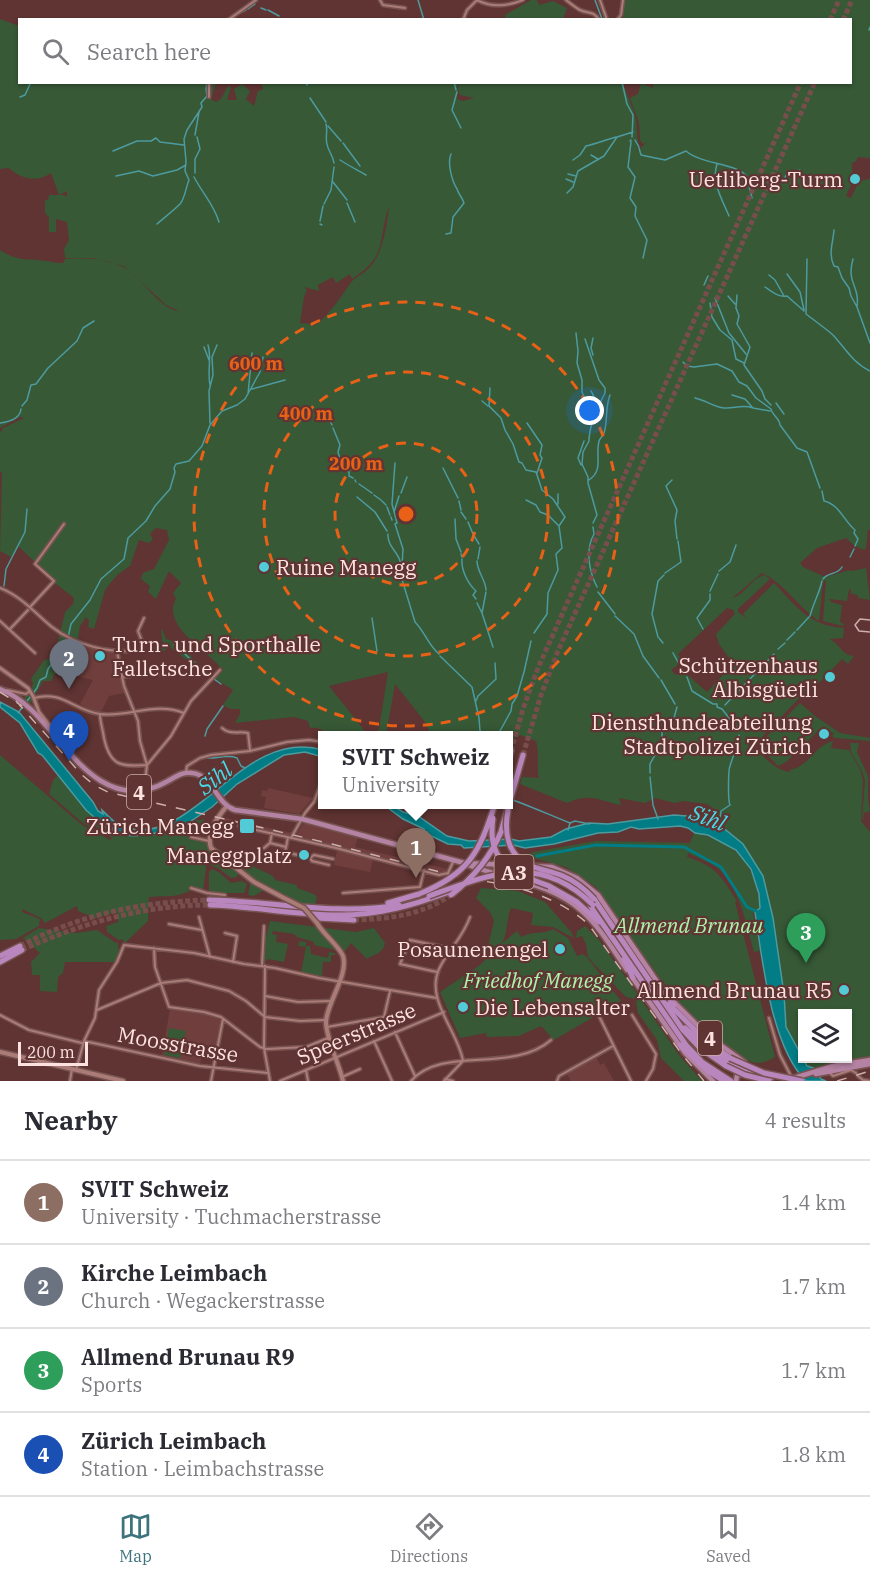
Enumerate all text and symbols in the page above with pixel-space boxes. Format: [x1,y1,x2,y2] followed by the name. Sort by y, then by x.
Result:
[18,18,852,84] search box
[39,35,72,68] icon: search
[87,37,211,66] text: Search here
[689,165,843,193] place label: Uetliberg-Turm
[848,172,862,186] marker: Uetliberg-Turm
[229,352,284,375] text: 600 m
[575,396,604,425] your location
[279,402,334,425] text: 400 m
[329,452,384,475] text: 200 m
[396,504,416,524] centre of rings
[276,553,417,581] place label: Ruine Manegg
[257,560,271,574] marker: Ruine Manegg
[112,630,321,682] place label: Turn- und Sporthalle Falletsche
[50,640,88,689] pin: 2
[93,649,107,663] marker: Turn- und Sporthalle Falletsche
[678,651,818,703] place label: Schützenhaus Albisgüetli
[823,670,837,684] marker: Schützenhaus Albisgüetli
[591,708,813,760] place label: Diensthundeabteilung Stadtpolizei Zürich
[50,712,88,761] pin: 4
[817,727,831,741] marker: Diensthundeabteilung Stadtpolizei Zürich
[318,731,513,809] popup
[342,742,489,771] text: SVIT Schweiz
[190,755,238,801] water label: Sihl
[342,771,439,798] text: University
[127,775,151,809] road number: 4
[685,796,731,837] water label: Sihl
[86,812,235,840] place label: Zürich Manegg
[238,817,256,835] marker: Zürich Manegg
[396,828,436,878] pin: 1
[166,841,292,869] place label: Maneggplatz
[297,848,311,862] marker: Maneggplatz
[494,855,534,889] road number: A3
[612,911,764,939] park label: Allmend Brunau
[786,914,826,963] pin: 3
[397,935,548,963] place label: Posaunenengel
[553,942,567,956] marker: Posaunenengel
[462,966,614,994] park label: Friedhof Manegg
[637,976,832,1004] place label: Allmend Brunau R5
[837,983,851,997] marker: Allmend Brunau R5
[475,993,630,1021] place label: Die Lebensalter
[292,995,420,1071] street label: Speerstrasse
[456,1000,470,1014] marker: Die Lebensalter
[798,1009,852,1063] map controls
[798,1009,852,1063] button: layers
[115,1020,241,1068] street label: Moosstrasse
[698,1021,722,1055] road number: 4
[18,1039,88,1066] scale bar
[27,1042,75,1062] text: 200 m
[24,1103,118,1137] text: Nearby
[765,1107,846,1134] text: 4 results
[81,1174,229,1203] text: SVIT Schweiz
[38,1189,50,1216] text: 1
[781,1189,846,1216] text: 1.4 km
[81,1203,381,1230] text: University · Tuchmacherstrasse
[81,1258,267,1287] text: Kirche Leimbach
[38,1273,50,1300] text: 2
[781,1273,846,1300] text: 1.7 km
[81,1287,325,1314] text: Church · Wegackerstrasse
[81,1342,295,1371] text: Allmend Brunau R9
[38,1357,50,1384] text: 3
[781,1357,846,1384] text: 1.7 km
[81,1371,142,1398] text: Sports
[81,1426,266,1455] text: Zürich Leimbach
[38,1441,50,1468] text: 4
[781,1441,846,1468] text: 1.8 km
[81,1455,324,1482] text: Station · Leimbachstrasse
[119,1510,152,1566] tab: Map
[390,1510,468,1566] tab: Directions
[706,1510,751,1566] tab: Saved

